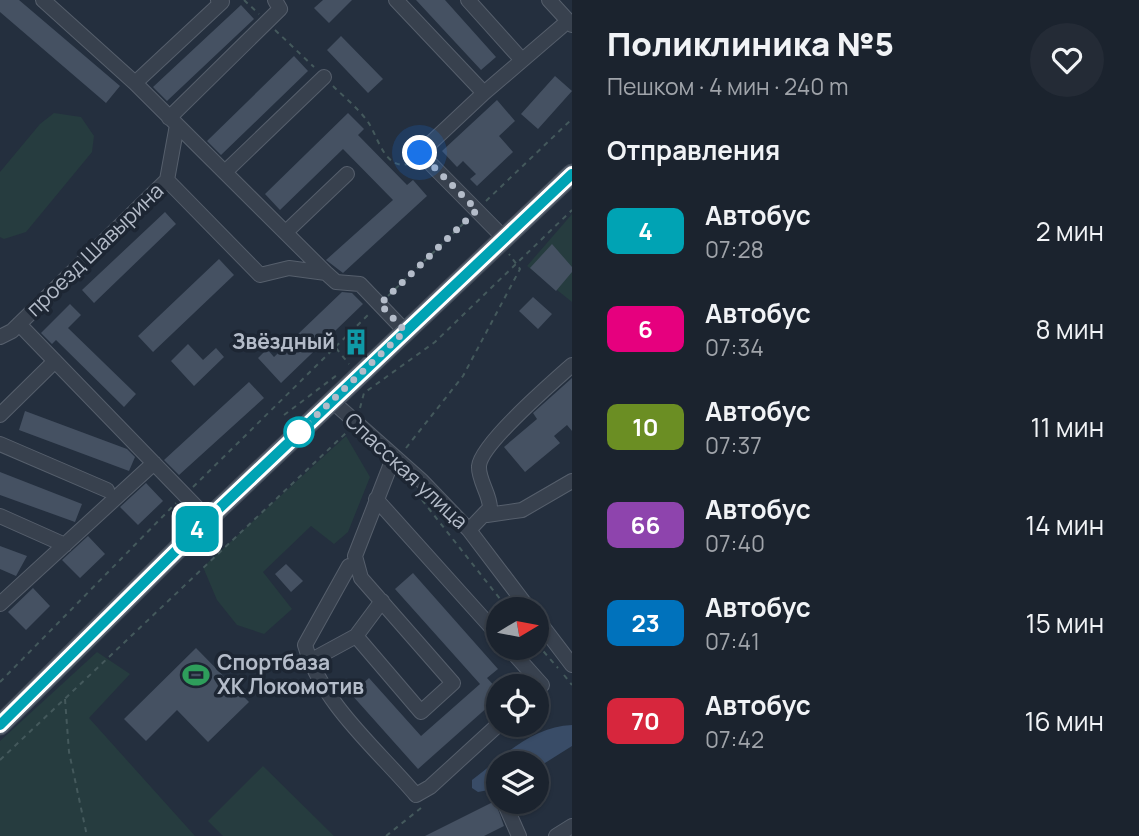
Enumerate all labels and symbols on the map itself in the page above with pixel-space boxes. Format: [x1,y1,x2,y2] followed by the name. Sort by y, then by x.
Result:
[402,135,437,170] your location
[20,177,169,322] street label: проезд Шавырина
[232,327,335,355] place label: Звёздный
[341,327,371,357] building icon: Звёздный
[339,406,474,535] street label: Спасская улица
[284,417,314,447] unlabelled marker
[174,506,220,552] line badge: 4
[486,597,550,660] north arrow
[217,648,364,700] place label: Спортбаза ХК Локомотив
[181,660,211,690] sports icon: Спортбаза ХК Локомотив

